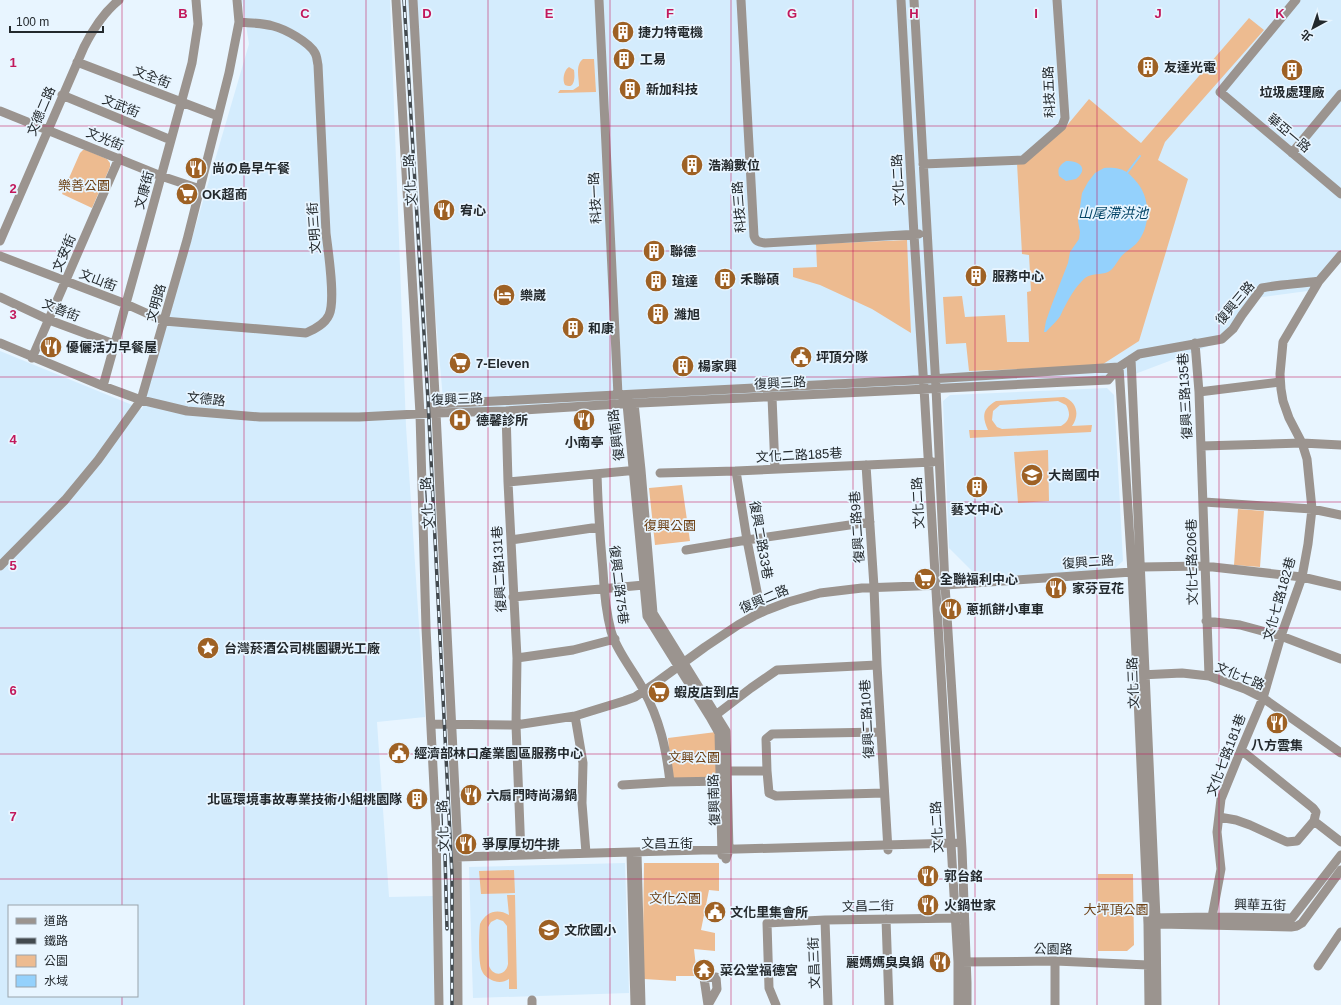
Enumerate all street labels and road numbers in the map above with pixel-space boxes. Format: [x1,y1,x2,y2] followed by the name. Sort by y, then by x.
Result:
[131,63,173,91] street label: 文全街
[1041,66,1057,118] street label: 科技五路
[24,84,58,138] street label: 文德二路
[100,92,142,120] street label: 文武街
[1264,111,1314,155] street label: 華亞一路
[84,125,126,153] street label: 文光街
[401,154,419,206] street label: 文化一路
[889,154,907,206] street label: 文化二路
[132,169,156,211] street label: 文康街
[586,172,604,224] street label: 科技一路
[730,181,748,233] street label: 科技三路
[305,202,323,254] street label: 文明三街
[49,232,79,274] street label: 文安街
[77,266,119,294] street label: 文山街
[1213,278,1257,328] street label: 復興三路
[143,282,169,324] street label: 文明路
[40,296,82,324] street label: 文善街
[1175,352,1195,440] street label: 復興三路135巷
[754,374,806,392] street label: 復興三路
[186,390,226,408] street label: 文德路
[431,391,483,407] street label: 復興三路
[605,408,627,462] street label: 復興南路
[755,445,843,465] street label: 文化二路185巷
[418,477,436,529] street label: 文化一路
[909,477,927,529] street label: 文化二路
[847,490,867,564] street label: 復興二路9巷
[747,500,775,580] street label: 復興二路33巷
[1184,519,1200,605] street label: 文化七路206巷
[489,525,509,613] street label: 復興二路131巷
[607,545,631,625] street label: 復興二路75巷
[1062,553,1114,571] street label: 復興二路
[1260,555,1298,643] street label: 文化七路182巷
[737,582,791,616] street label: 復興二路
[1125,657,1141,709] street label: 文化三路
[1213,659,1267,693] street label: 文化七路
[857,679,877,759] street label: 復興二路10巷
[1203,712,1249,798] street label: 文化七路181巷
[706,774,722,826] street label: 復興南路
[435,800,451,852] street label: 文化一路
[928,801,946,853] street label: 文化二路
[641,836,693,851] street label: 文昌五街
[1234,897,1286,913] street label: 興華五街
[842,898,894,914] street label: 文昌二街
[806,937,822,989] street label: 文昌三街
[1033,941,1073,957] street label: 公園路

